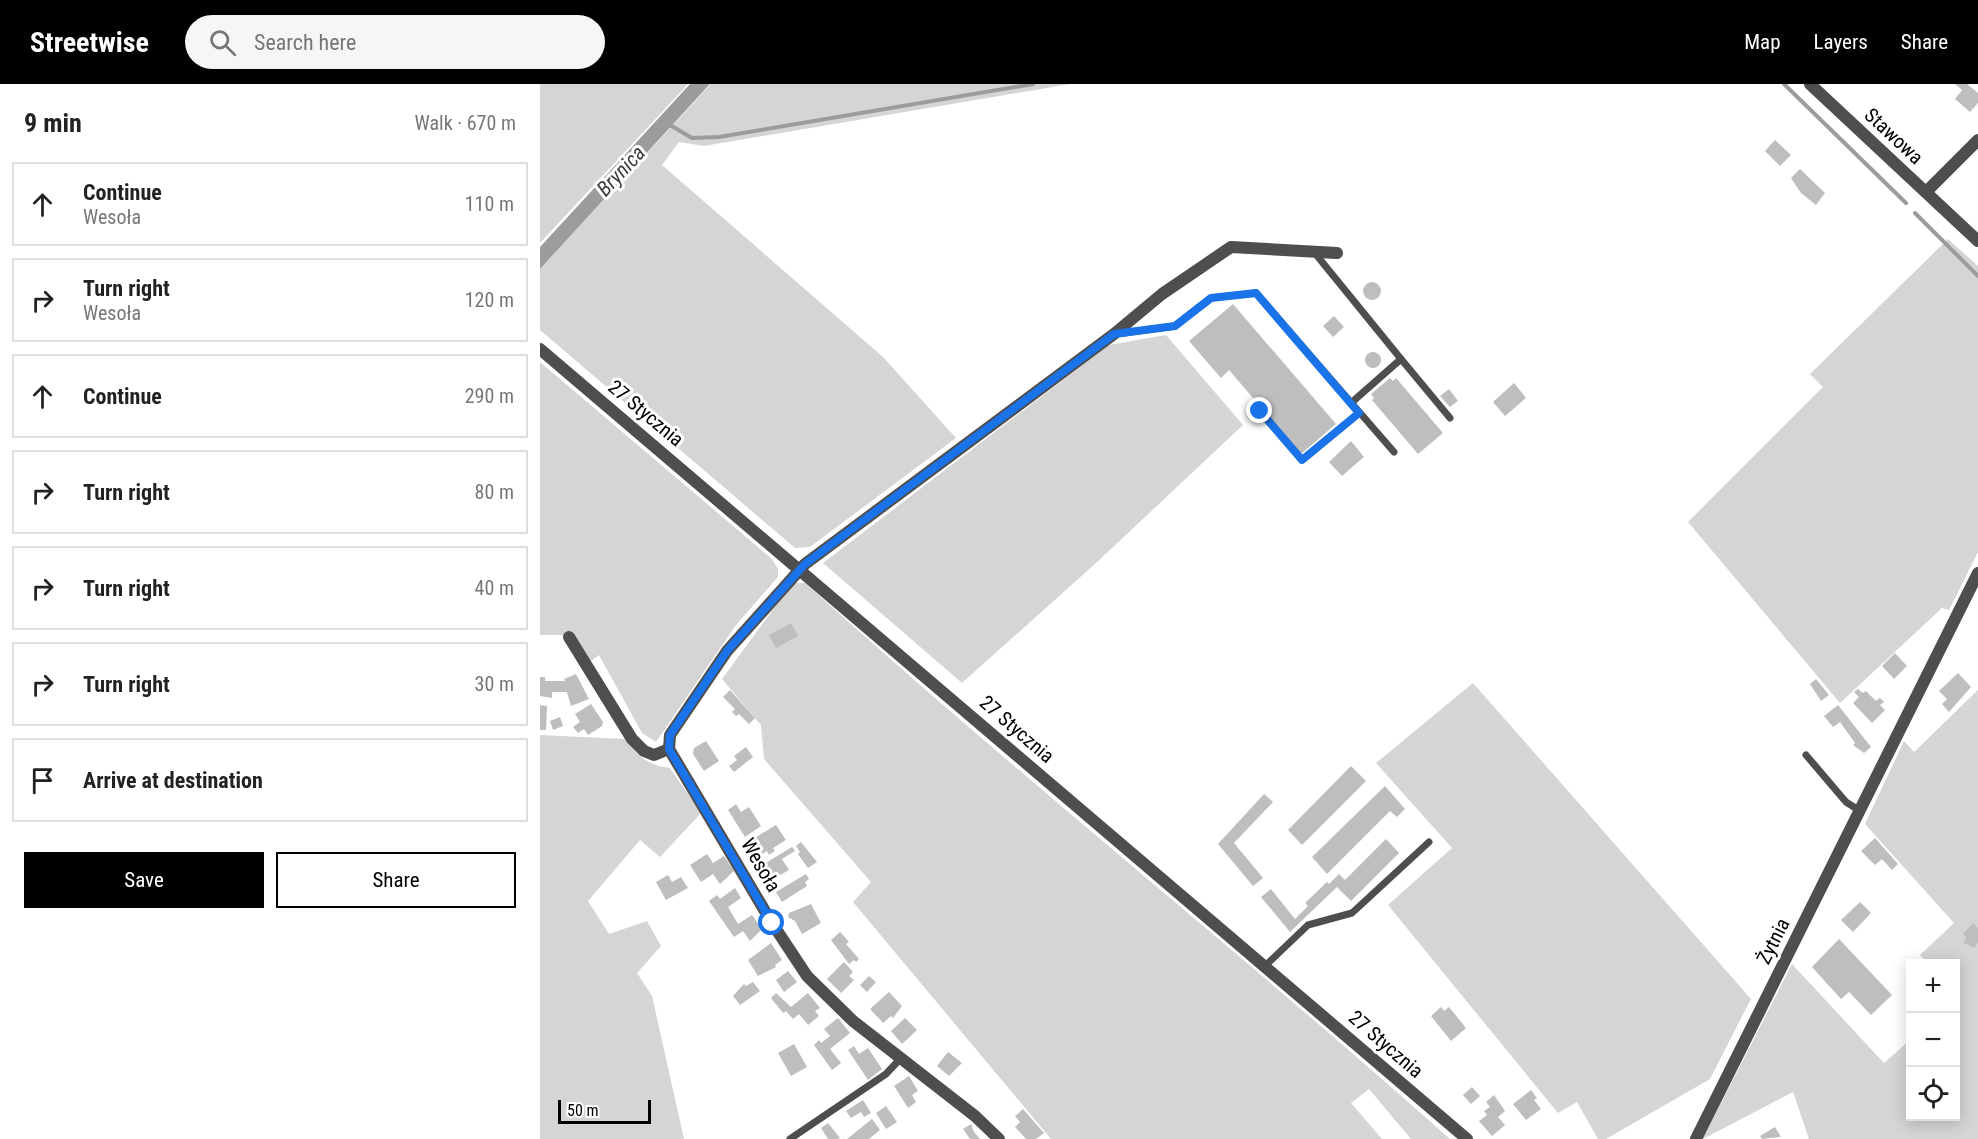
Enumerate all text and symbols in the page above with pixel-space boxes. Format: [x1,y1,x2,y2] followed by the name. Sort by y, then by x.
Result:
[185,15,605,69] search box
[30,26,149,59] text: Streetwise
[206,26,239,59] icon: search
[254,30,356,55] text: Search here
[1744,30,1781,54] text: Map
[1814,30,1868,54] text: Layers
[1901,30,1948,54] text: Share
[1860,103,1928,169] street label: Stawowa
[24,108,82,138] text: 9 min
[415,111,516,135] text: Walk · 670 m
[592,141,650,201] water label: Brynica
[83,180,162,205] text: Continue
[26,188,59,221] icon: ahead
[465,192,514,216] text: 110 m
[83,205,141,229] text: Wesoła
[83,276,170,301] text: Turn right
[26,284,59,317] icon: right
[465,288,514,312] text: 120 m
[83,301,141,325] text: Wesoła
[604,375,688,451] street label: 27 Stycznia
[26,380,59,413] icon: ahead
[83,384,162,409] text: Continue
[465,384,514,408] text: 290 m
[1246,397,1272,423] route end
[26,476,59,509] icon: right
[83,480,170,505] text: Turn right
[475,480,514,504] text: 80 m
[26,572,59,605] icon: right
[83,576,170,601] text: Turn right
[475,576,514,600] text: 40 m
[26,668,59,701] icon: right
[83,672,170,697] text: Turn right
[475,672,514,696] text: 30 m
[975,690,1059,768] street label: 27 Stycznia
[26,764,59,797] icon: arrive
[83,768,263,793] text: Arrive at destination
[736,834,786,896] street label: Wesoła
[24,852,264,908] button: Save
[276,852,516,908] button: Share
[758,909,784,935] route start
[1751,914,1795,968] street label: Żytnia
[1906,959,1960,1121] map controls
[1906,959,1960,1013] button: +
[1344,1005,1428,1083] street label: 27 Stycznia
[1906,1013,1960,1067] button: −
[1906,1067,1960,1121] button: locate
[558,1097,651,1124] scale bar
[567,1101,599,1120] text: 50 m

